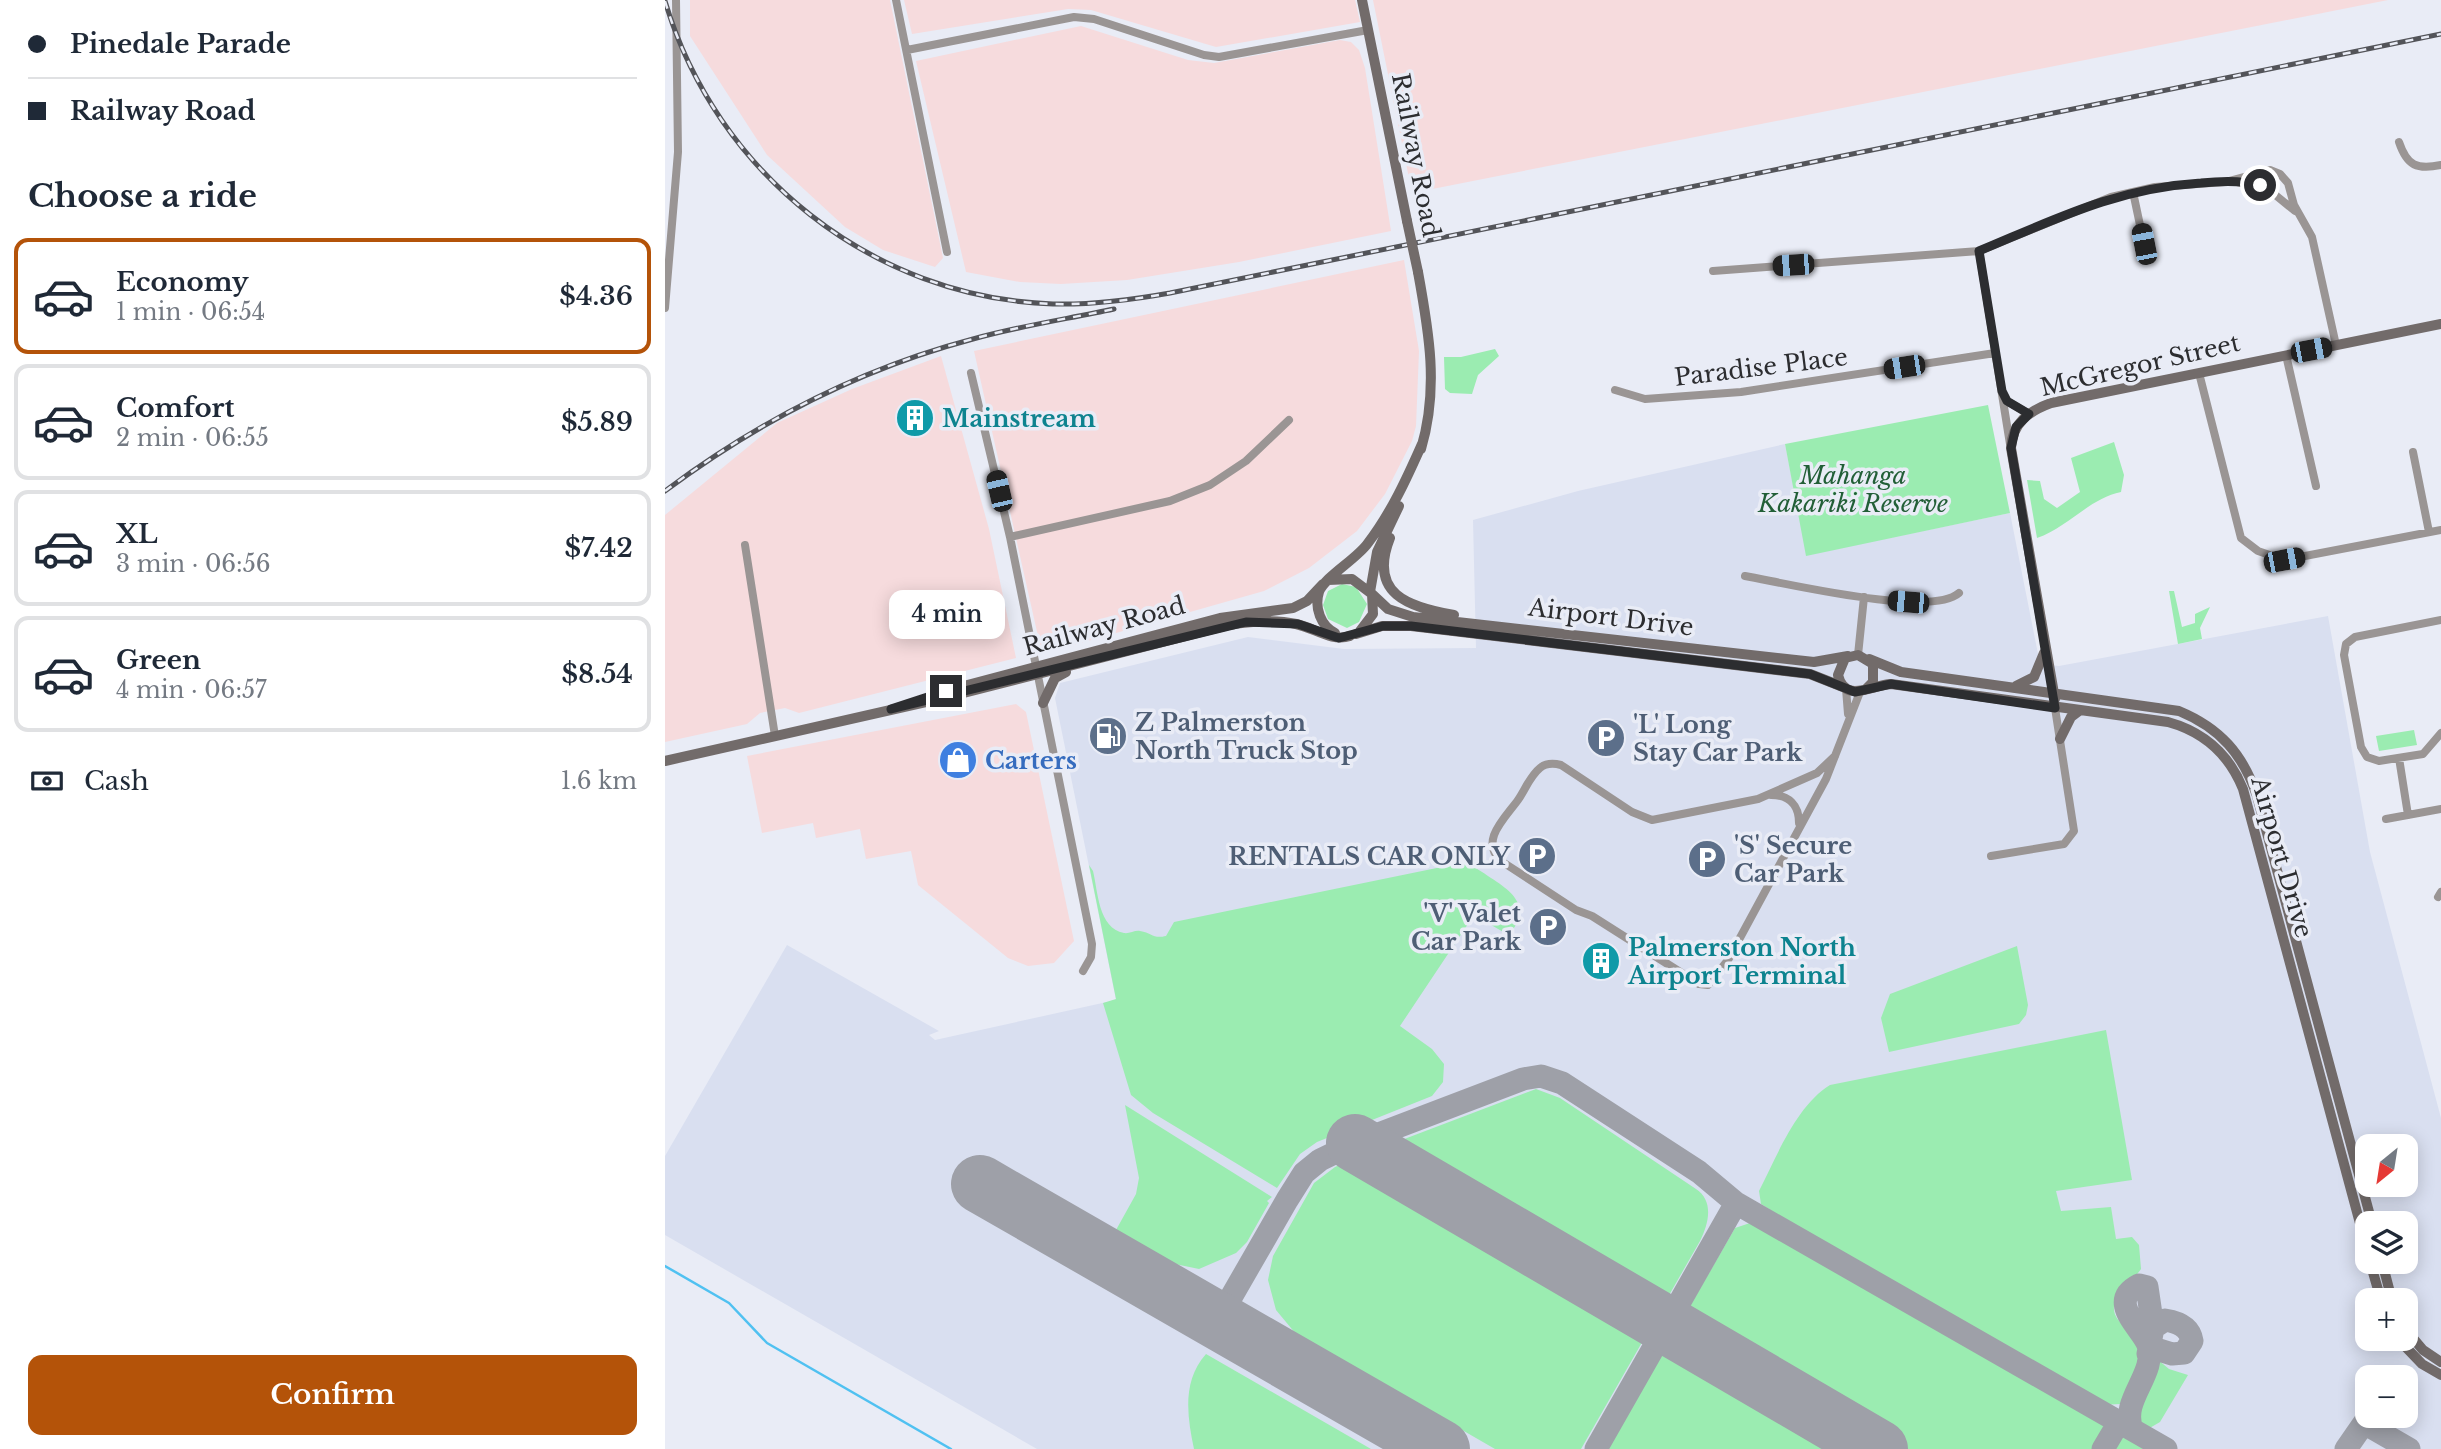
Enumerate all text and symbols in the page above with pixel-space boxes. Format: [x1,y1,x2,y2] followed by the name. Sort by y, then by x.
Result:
[70,28,291,60] text: Pinedale Parade
[1386,71,1446,239] street label: Railway Road
[70,95,256,127] text: Railway Road
[2244,169,2276,201] route start
[28,176,257,216] text: Choose a ride
[2130,221,2159,267] car
[1772,253,1815,277] car
[32,265,95,328] icon: car
[116,266,249,298] text: Economy
[559,280,633,312] text: $4.36
[116,298,265,326] text: 1 min · 06:54
[2037,328,2243,402] street label: McGregor Street
[2289,336,2334,364] car
[1673,342,1849,392] street label: Paradise Place
[1882,353,1927,381] car
[32,391,95,454] icon: car
[116,392,234,424] text: Comfort
[894,397,936,439] building icon: Mainstream
[942,404,1096,433] place label: Mainstream
[561,406,633,438] text: $5.89
[116,424,269,452] text: 2 min · 06:55
[1757,461,1948,518] park label: Mahanga Kakariki Reserve
[985,468,1014,514] car
[32,517,95,580] icon: car
[116,518,158,550] text: XL
[565,532,633,564] text: $7.42
[2262,546,2307,574] car
[116,550,271,578] text: 3 min · 06:56
[888,590,1004,638] callout: 4 min
[1020,590,1188,662] street label: Railway Road
[1887,590,1930,614] car
[1526,592,1695,642] street label: Airport Drive
[912,600,982,628] text: 4 min
[32,643,95,706] icon: car
[116,644,201,676] text: Green
[561,658,633,690] text: $8.54
[930,675,962,707] route end
[116,676,267,704] text: 4 min · 06:57
[1135,708,1358,765] place label: Z Palmerston North Truck Stop
[1633,710,1803,767] place label: 'L' Long Stay Car Park
[1087,715,1129,757] fuel station icon: Z Palmerston North Truck Stop
[1585,717,1627,759] parking icon: 'L' Long Stay Car Park
[937,739,979,781] shop icon: Carters
[985,746,1077,775] place label: Carters
[28,762,66,800] icon: cash
[84,765,149,797] text: Cash
[561,767,637,795] text: 1.6 km
[2245,772,2319,941] street label: Airport Drive
[1734,831,1852,888] place label: 'S' Secure Car Park
[1516,835,1558,877] parking icon: RENTALS CAR ONLY
[1686,838,1728,880] parking icon: 'S' Secure Car Park
[1228,842,1511,871] place label: RENTALS CAR ONLY
[1411,899,1522,956] place label: 'V' Valet Car Park
[1527,906,1569,948] parking icon: 'V' Valet Car Park
[1627,933,1856,990] place label: Palmerston North Airport Terminal
[1580,940,1622,982] building icon: Palmerston North Airport Terminal
[2355,1134,2419,1197] north arrow
[2355,1134,2418,1428] map controls
[2355,1211,2418,1274] button: layers
[2355,1288,2418,1351] button: +
[28,1355,637,1435] button: Confirm
[2355,1365,2418,1428] button: −

